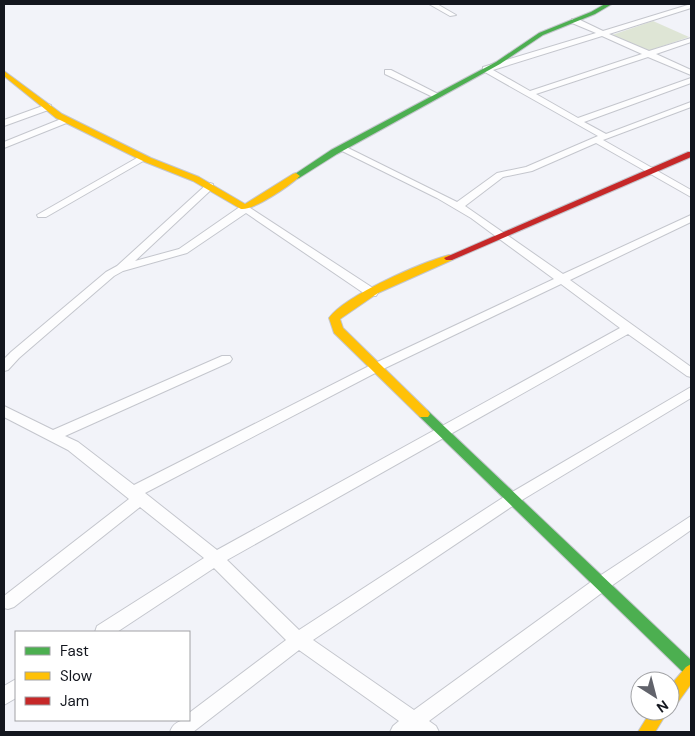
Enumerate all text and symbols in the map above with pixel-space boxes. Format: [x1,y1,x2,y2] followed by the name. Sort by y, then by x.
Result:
[15,631,190,721] legend
[60,641,89,661] text: Fast
[60,666,93,686] text: Slow
[630,671,680,721] north arrow
[60,691,89,711] text: Jam
[653,696,672,717] text: N

